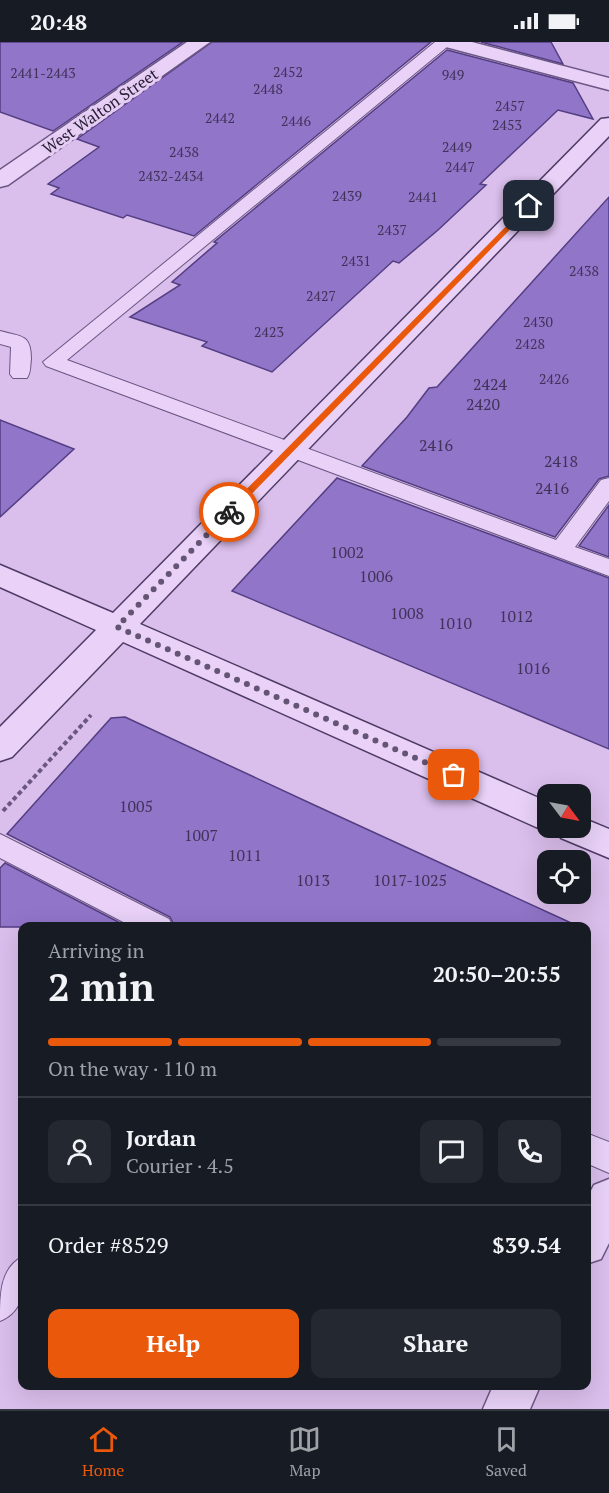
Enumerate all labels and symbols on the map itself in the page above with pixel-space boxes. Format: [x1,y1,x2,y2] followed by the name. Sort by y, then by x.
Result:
[273,62,303,81] house number: 2452
[10,63,76,82] house number: 2441-2443
[38,63,162,159] street label: West Walton Street
[442,65,464,84] house number: 949
[253,79,283,98] house number: 2448
[495,96,525,115] house number: 2457
[205,108,235,127] house number: 2442
[281,111,311,130] house number: 2446
[492,115,522,134] house number: 2453
[442,137,472,156] house number: 2449
[169,142,199,161] house number: 2438
[445,157,475,176] house number: 2447
[138,166,204,185] house number: 2432-2434
[503,180,554,231] pin
[332,186,362,205] house number: 2439
[408,187,438,206] house number: 2441
[377,220,407,239] house number: 2437
[341,251,371,270] house number: 2431
[569,261,599,280] house number: 2438
[306,286,336,305] house number: 2427
[523,312,553,331] house number: 2430
[254,322,284,341] house number: 2423
[515,334,545,353] house number: 2428
[539,369,569,388] house number: 2426
[473,373,508,395] house number: 2424
[466,393,500,415] house number: 2420
[419,434,454,456] house number: 2416
[544,450,578,472] house number: 2418
[535,477,570,499] house number: 2416
[199,482,259,542] courier
[330,541,364,563] house number: 1002
[359,565,394,587] house number: 1006
[390,602,424,624] house number: 1008
[499,605,533,627] house number: 1012
[438,612,472,634] house number: 1010
[516,657,551,679] house number: 1016
[428,749,479,800] pin
[537,784,591,838] north arrow
[119,795,153,817] house number: 1005
[184,824,218,846] house number: 1007
[228,844,262,866] house number: 1011
[296,869,330,891] house number: 1013
[373,869,447,891] house number: 1017-1025

